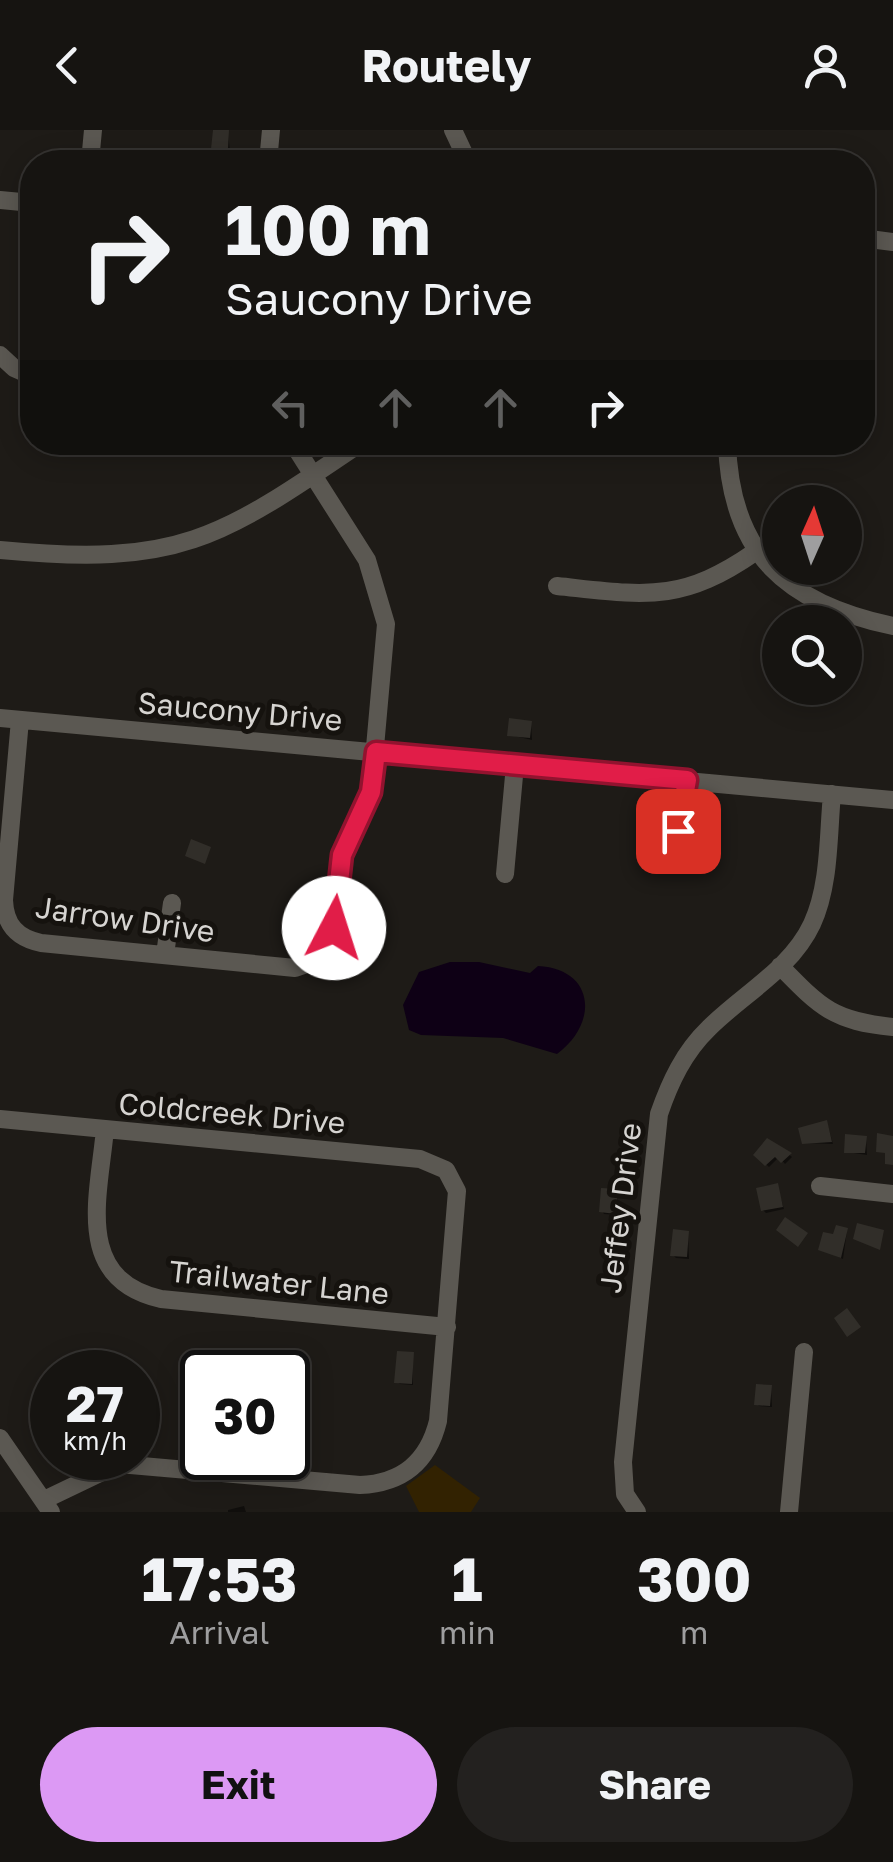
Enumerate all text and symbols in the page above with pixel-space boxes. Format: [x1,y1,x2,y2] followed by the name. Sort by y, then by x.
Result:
[40,38,95,93] icon: back
[361,38,532,92] text: Routely
[798,38,853,93] icon: person
[225,186,431,270] text: 100 m
[60,190,190,320] icon: right
[225,271,533,325] text: Saucony Drive
[263,380,318,435] icon: left
[368,380,423,435] icon: ahead
[473,380,528,435] icon: ahead
[578,380,633,435] icon: right
[762,485,862,585] north arrow
[762,485,862,705] map controls
[762,605,862,705] button: search
[136,684,344,738] street label: Saucony Drive
[636,789,721,874] pin
[651,804,706,859] icon: arrive
[282,876,386,980] position arrow
[33,889,217,949] street label: Jarrow Drive
[117,1085,347,1141] street label: Coldcreek Drive
[592,1121,648,1295] street label: Jeffey Drive
[167,1253,391,1311] street label: Trailwater Lane
[180,1350,310,1480] speed limit sign: 30
[66,1373,124,1433] text: 27
[63,1425,127,1456] text: km/h
[141,1542,297,1614] text: 17:53
[452,1542,483,1614] text: 1
[637,1542,752,1614] text: 300
[169,1613,270,1651] text: Arrival
[439,1613,495,1651] text: min
[680,1613,708,1651] text: m
[40,1727,437,1842] button: Exit
[457,1727,853,1842] button: Share

